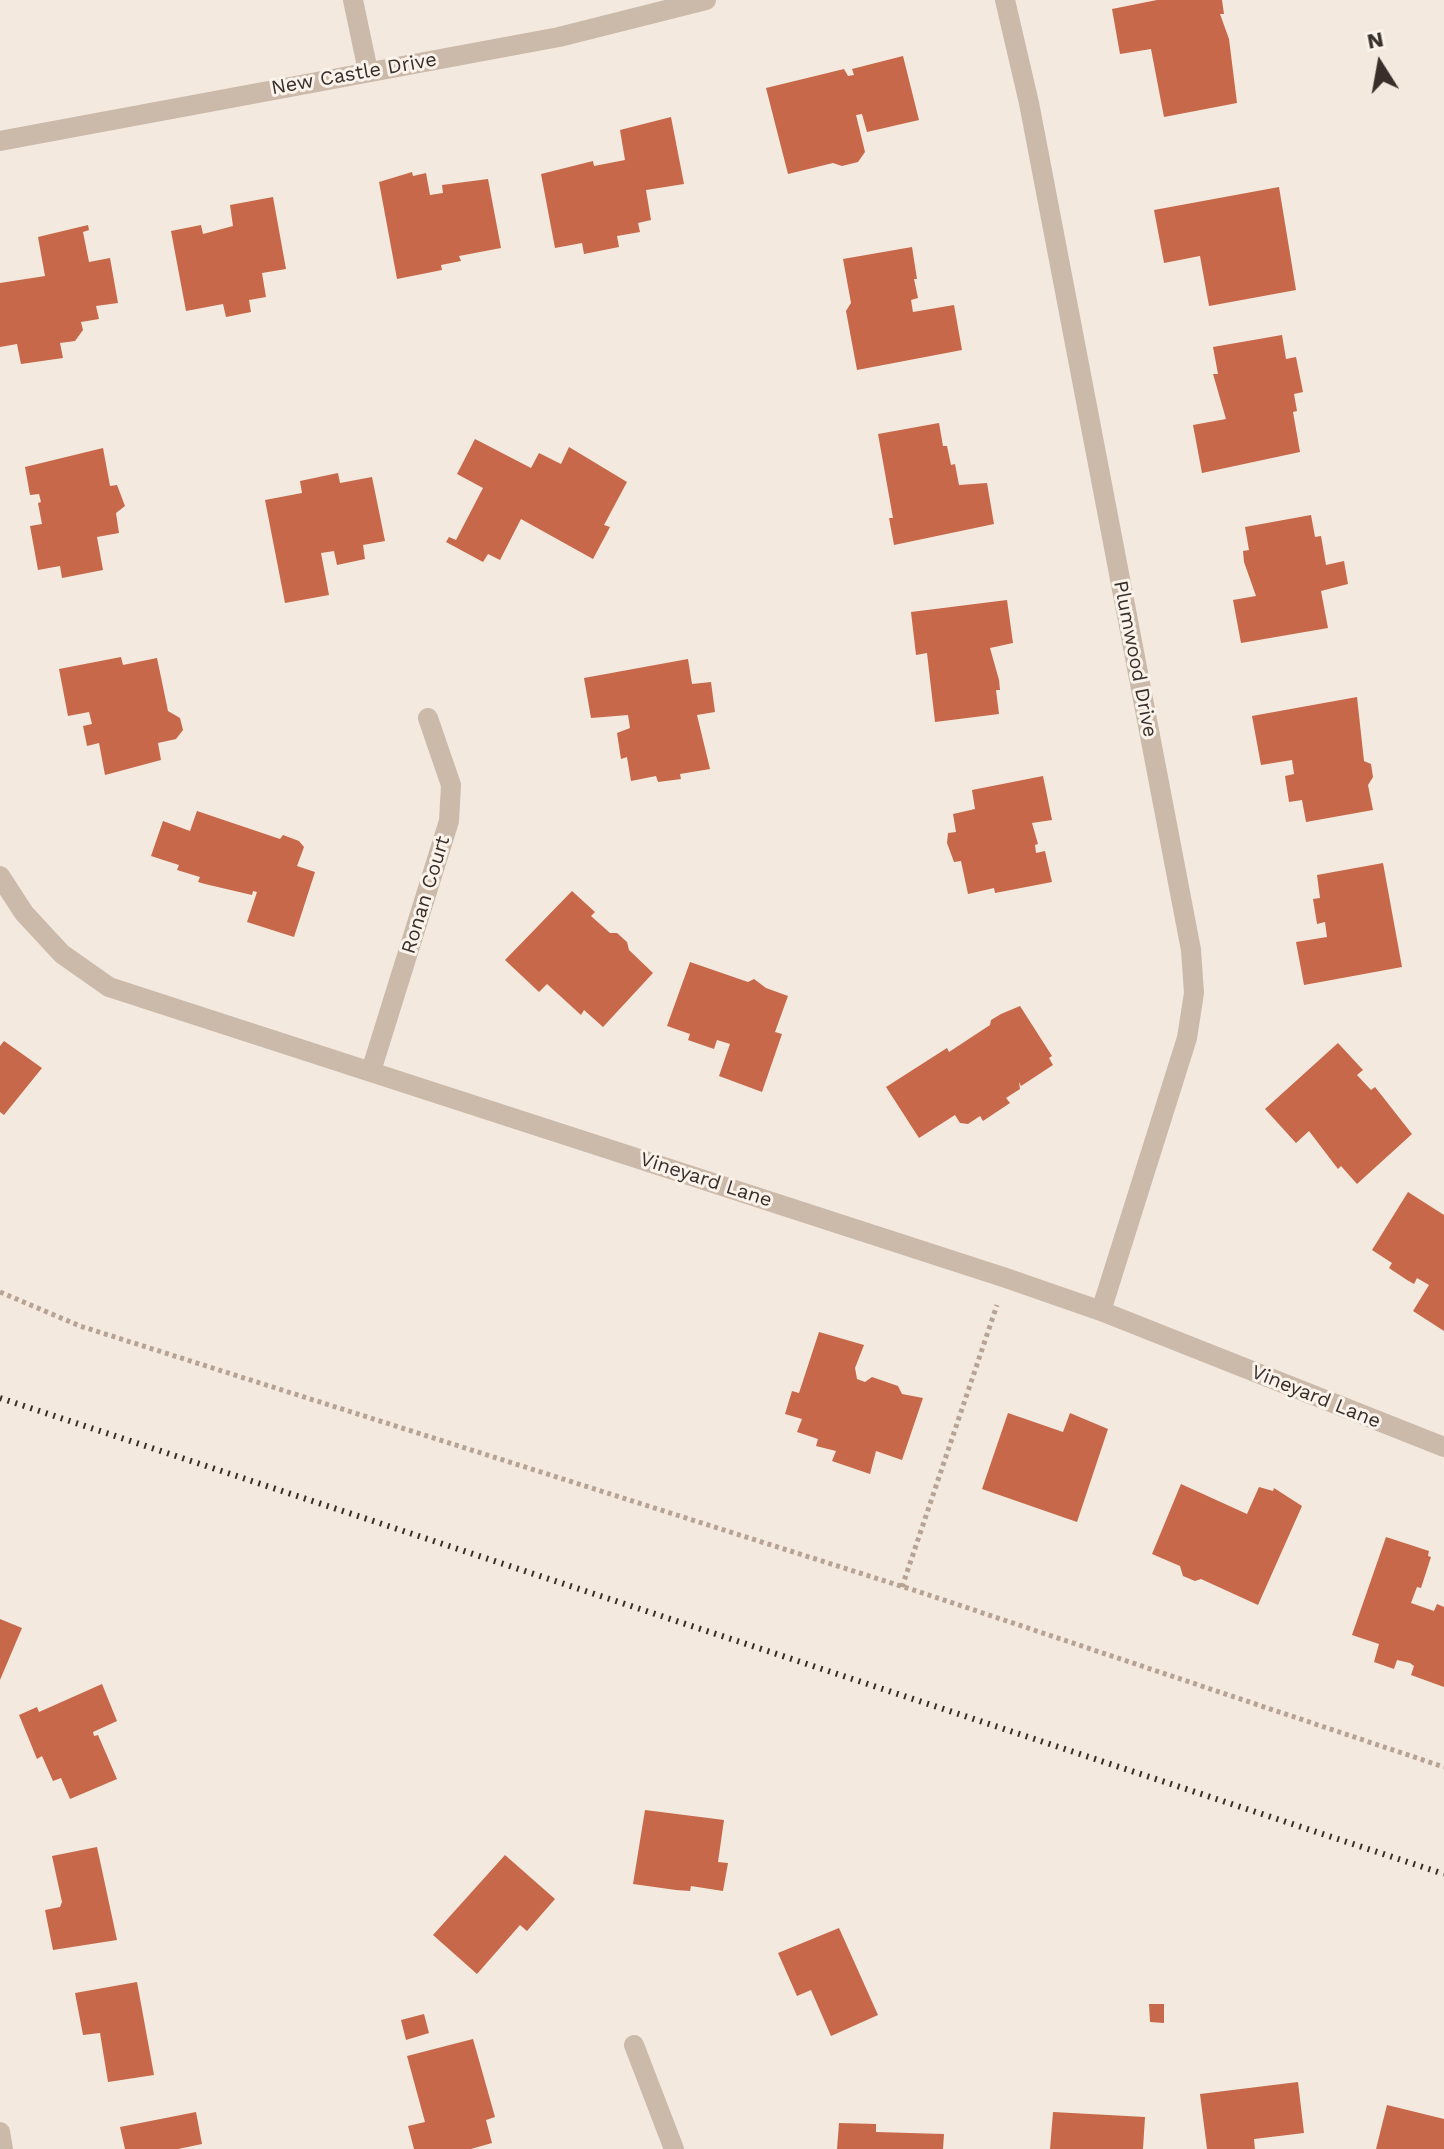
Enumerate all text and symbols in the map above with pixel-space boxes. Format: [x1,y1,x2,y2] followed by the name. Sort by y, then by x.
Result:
[1340,24,1420,104] north arrow
[1365,26,1386,54] text: N
[269,48,439,100] street label: New Castle Drive
[1108,579,1162,739] street label: Plumwood Drive
[397,833,455,957] street label: Ronan Court
[637,1147,775,1213] street label: Vineyard Lane
[1248,1360,1384,1434] street label: Vineyard Lane

